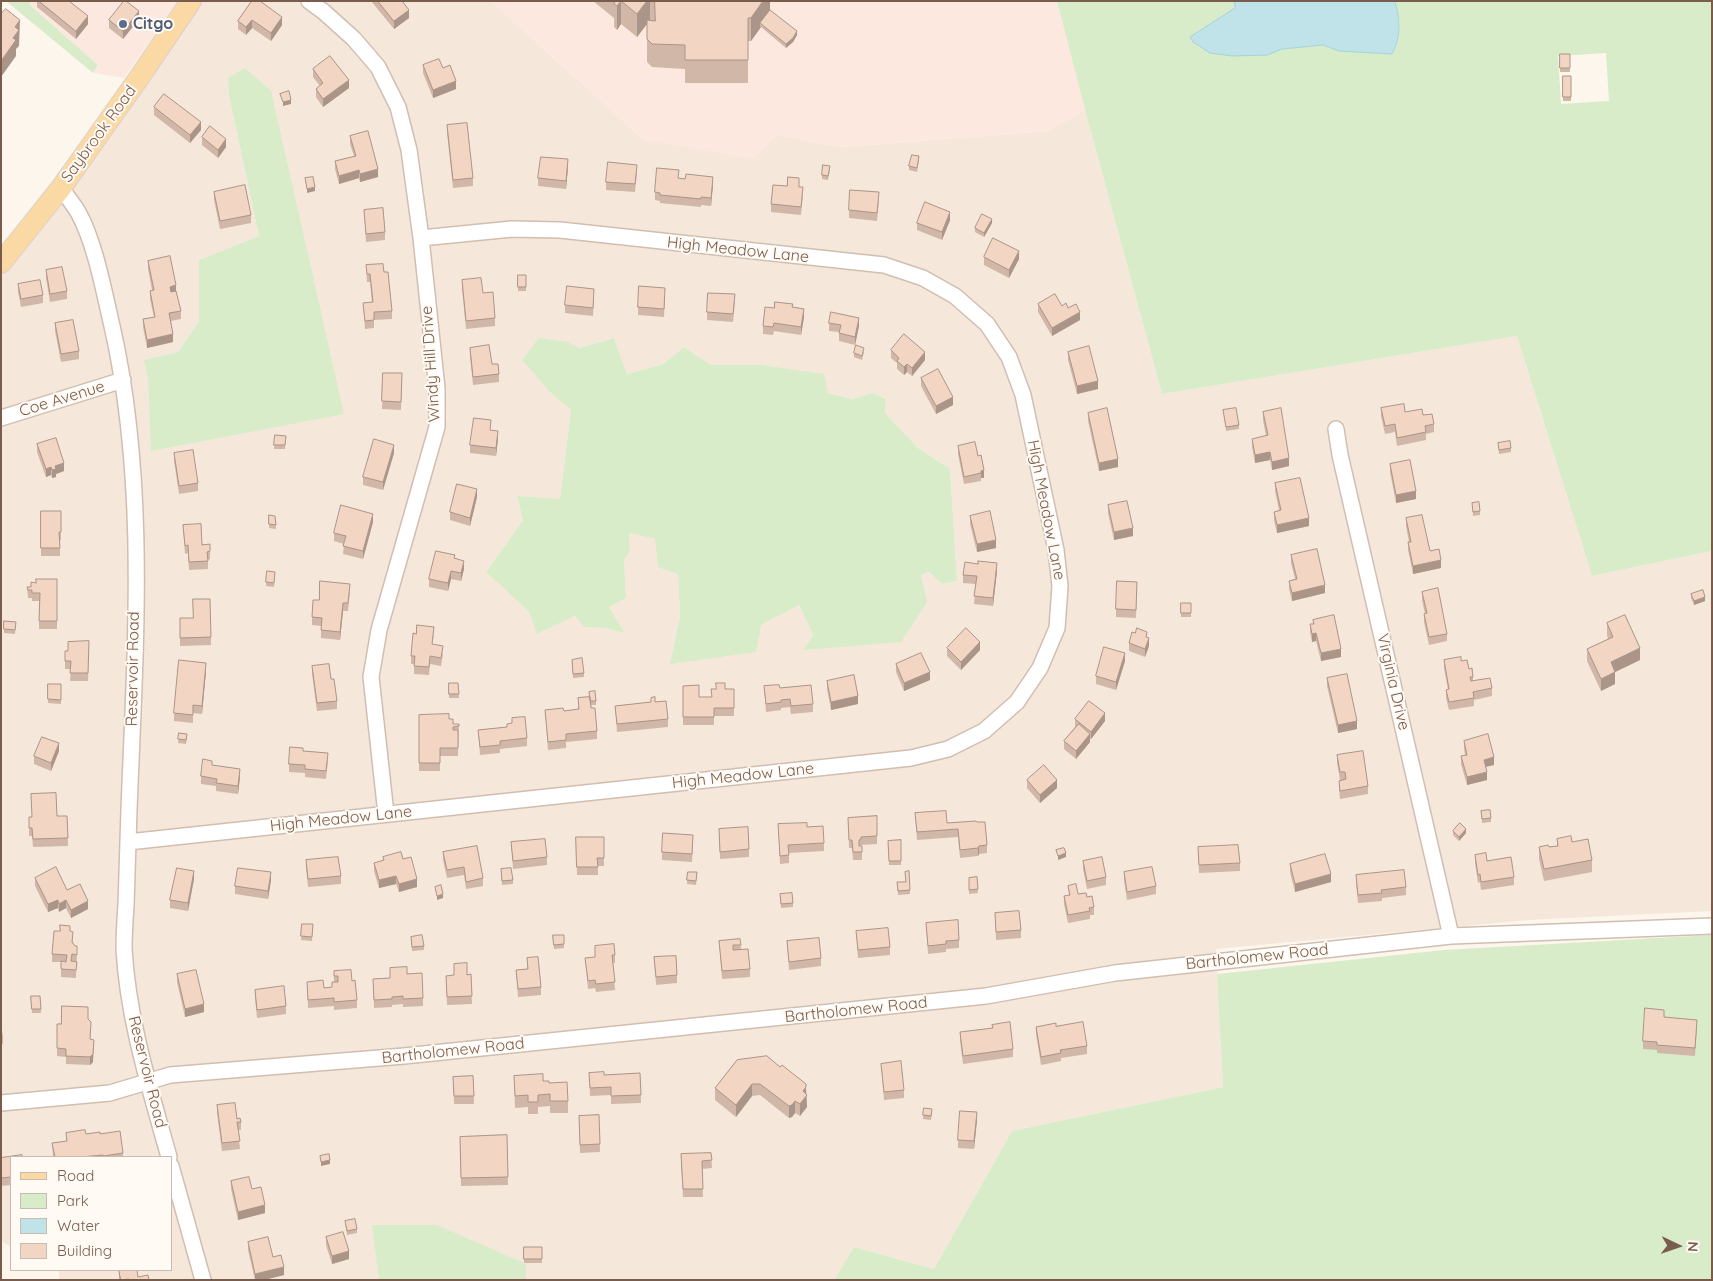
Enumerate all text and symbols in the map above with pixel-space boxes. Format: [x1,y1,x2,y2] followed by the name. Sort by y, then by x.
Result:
[133,14,173,34] place label: Citgo
[117,18,129,30] marker: Citgo
[57,82,141,186] street label: Saybrook Road
[666,233,810,267] street label: High Meadow Lane
[417,305,445,423] street label: Windy Hill Drive
[17,377,107,421] street label: Coe Avenue
[1023,438,1069,582] street label: High Meadow Lane
[122,611,144,727] street label: Reservoir Road
[1373,632,1413,732] street label: Virginia Drive
[671,759,815,793] street label: High Meadow Lane
[269,802,413,836] street label: High Meadow Lane
[1185,940,1329,974] street label: Bartholomew Road
[784,993,928,1027] street label: Bartholomew Road
[124,1014,170,1130] street label: Reservoir Road
[381,1034,525,1068] street label: Bartholomew Road
[10,1156,172,1271] legend
[57,1166,94,1185] text: Road
[57,1191,89,1210] text: Park
[57,1216,100,1235] text: Water
[1653,1221,1703,1271] north arrow
[57,1241,112,1260] text: Building
[1684,1241,1702,1252] text: N

